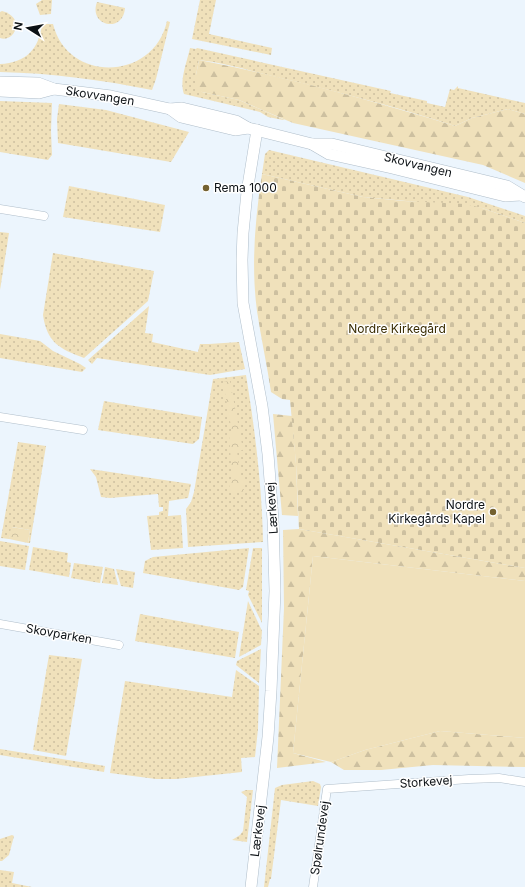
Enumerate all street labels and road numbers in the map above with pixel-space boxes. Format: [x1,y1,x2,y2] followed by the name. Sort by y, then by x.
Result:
[64,83,136,108] street label: Skovvangen
[382,149,454,180] street label: Skovvangen
[262,481,281,534] street label: Lærkevej
[25,620,93,647] street label: Skovparken
[399,772,453,791] street label: Storkevej
[307,800,332,876] street label: Spølrundevej
[247,804,268,858] street label: Lærkevej

